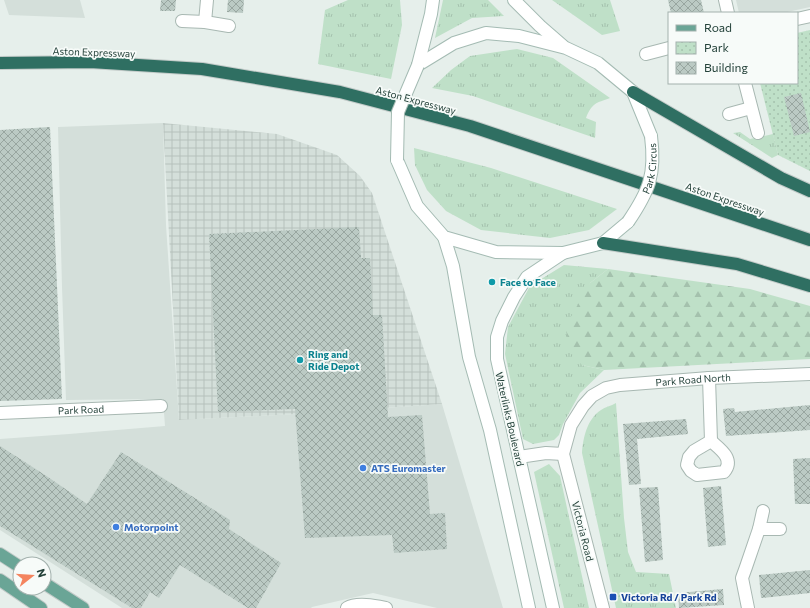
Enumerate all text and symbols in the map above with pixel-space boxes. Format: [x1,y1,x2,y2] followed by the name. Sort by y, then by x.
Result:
[668,12,798,84] legend
[704,20,732,34] text: Road
[704,40,730,54] text: Park
[53,45,135,59] street label: Aston Expressway
[704,60,748,74] text: Building
[375,84,457,116] street label: Aston Expressway
[640,142,659,196] street label: Park Circus
[684,180,766,218] street label: Aston Expressway
[500,276,556,288] place label: Face to Face
[487,277,497,287] marker: Face to Face
[308,348,359,372] place label: Ring and Ride Depot
[295,355,305,365] marker: Ring and Ride Depot
[493,371,527,468] street label: Waterlinks Boulevard
[655,371,731,388] street label: Park Road North
[58,402,104,416] street label: Park Road
[371,462,446,474] place label: ATS Euromaster
[358,463,368,473] marker: ATS Euromaster
[570,500,596,562] street label: Victoria Road
[124,521,179,533] place label: Motorpoint
[111,522,121,532] marker: Motorpoint
[12,556,52,596] north arrow
[35,567,49,579] text: N
[621,591,717,603] place label: Victoria Rd / Park Rd
[608,592,618,602] marker: Victoria Rd / Park Rd

